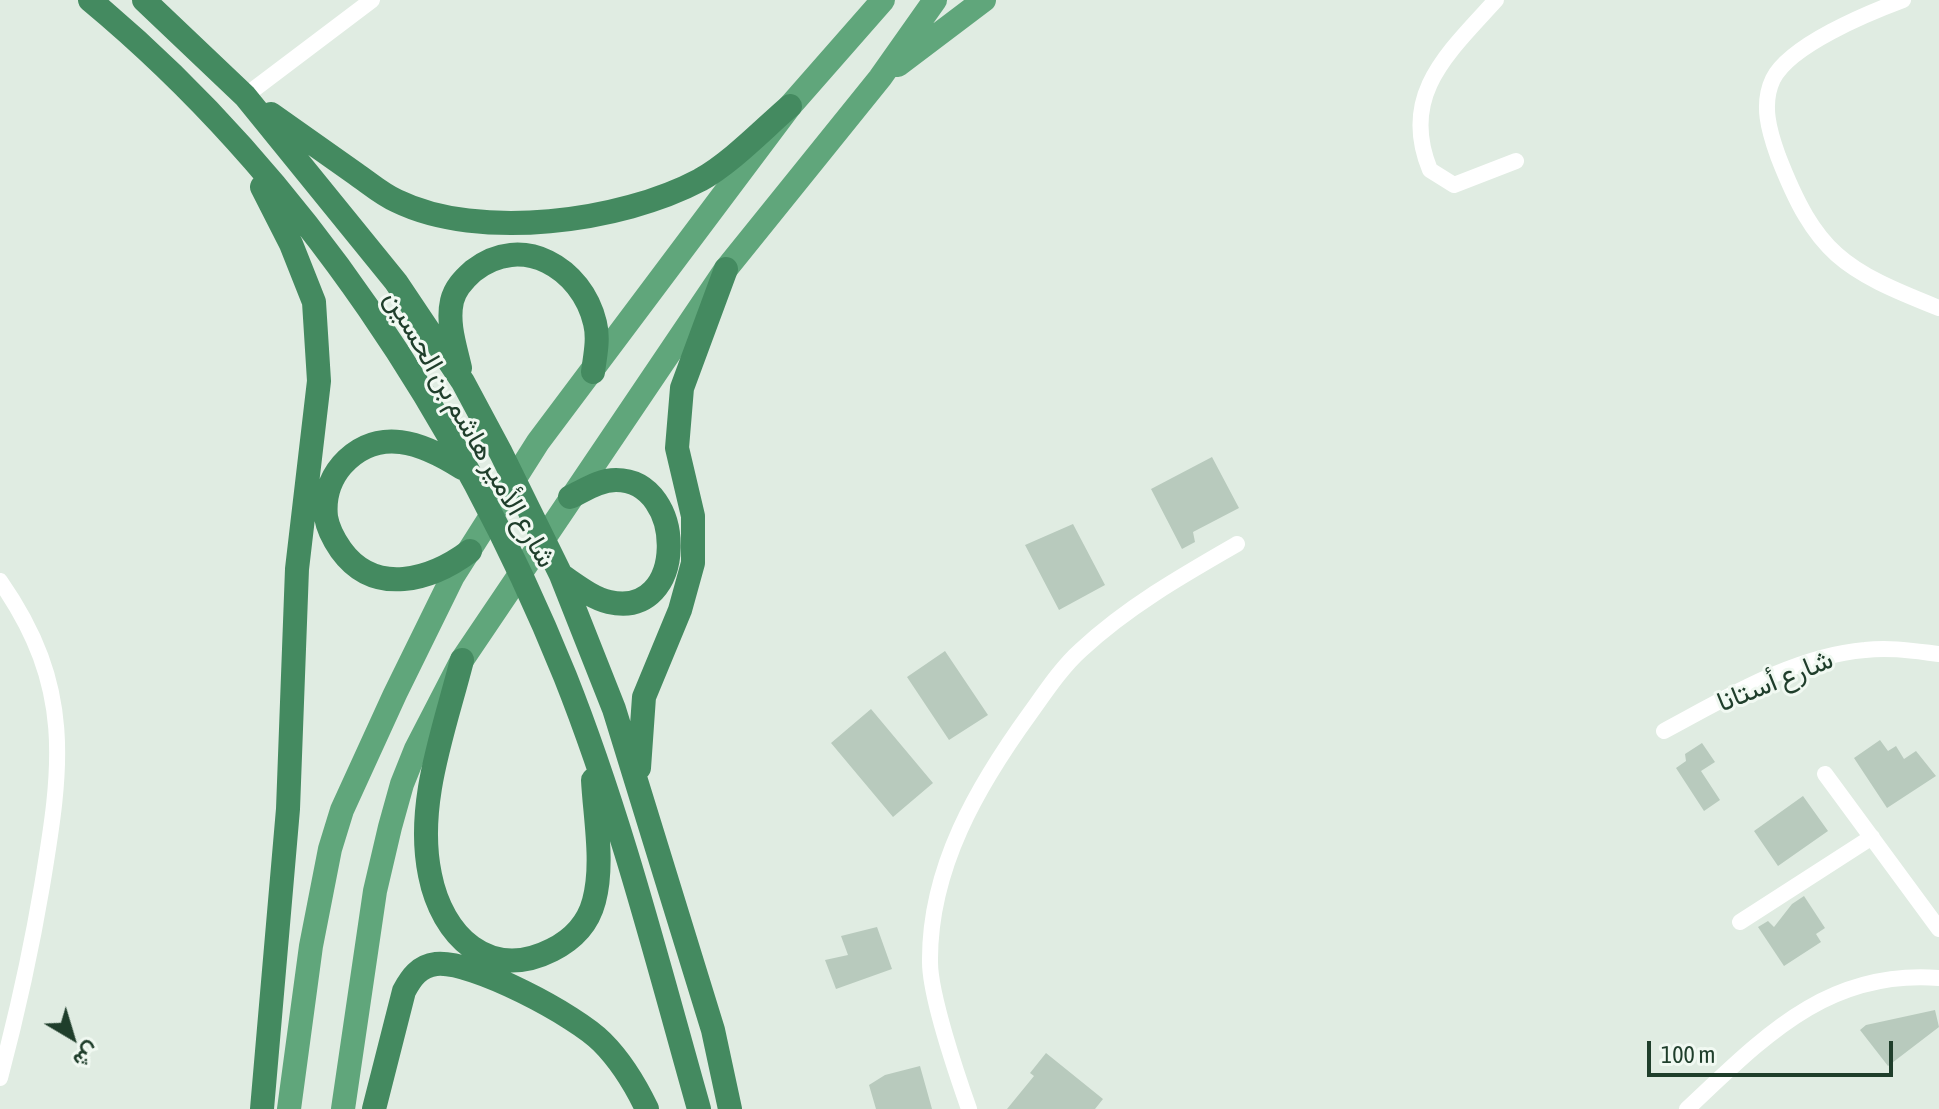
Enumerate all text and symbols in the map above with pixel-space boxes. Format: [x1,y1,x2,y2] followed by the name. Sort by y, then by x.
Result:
[377,284,563,574] street label: شارع الأمير هاشم بن الحسين
[1712,643,1838,719] street label: شارع أستانا
[32,997,112,1077] north arrow
[1651,1025,1897,1075] scale bar
[68,1038,105,1074] text: ش
[1661,1041,1715,1068] text: 100 m

